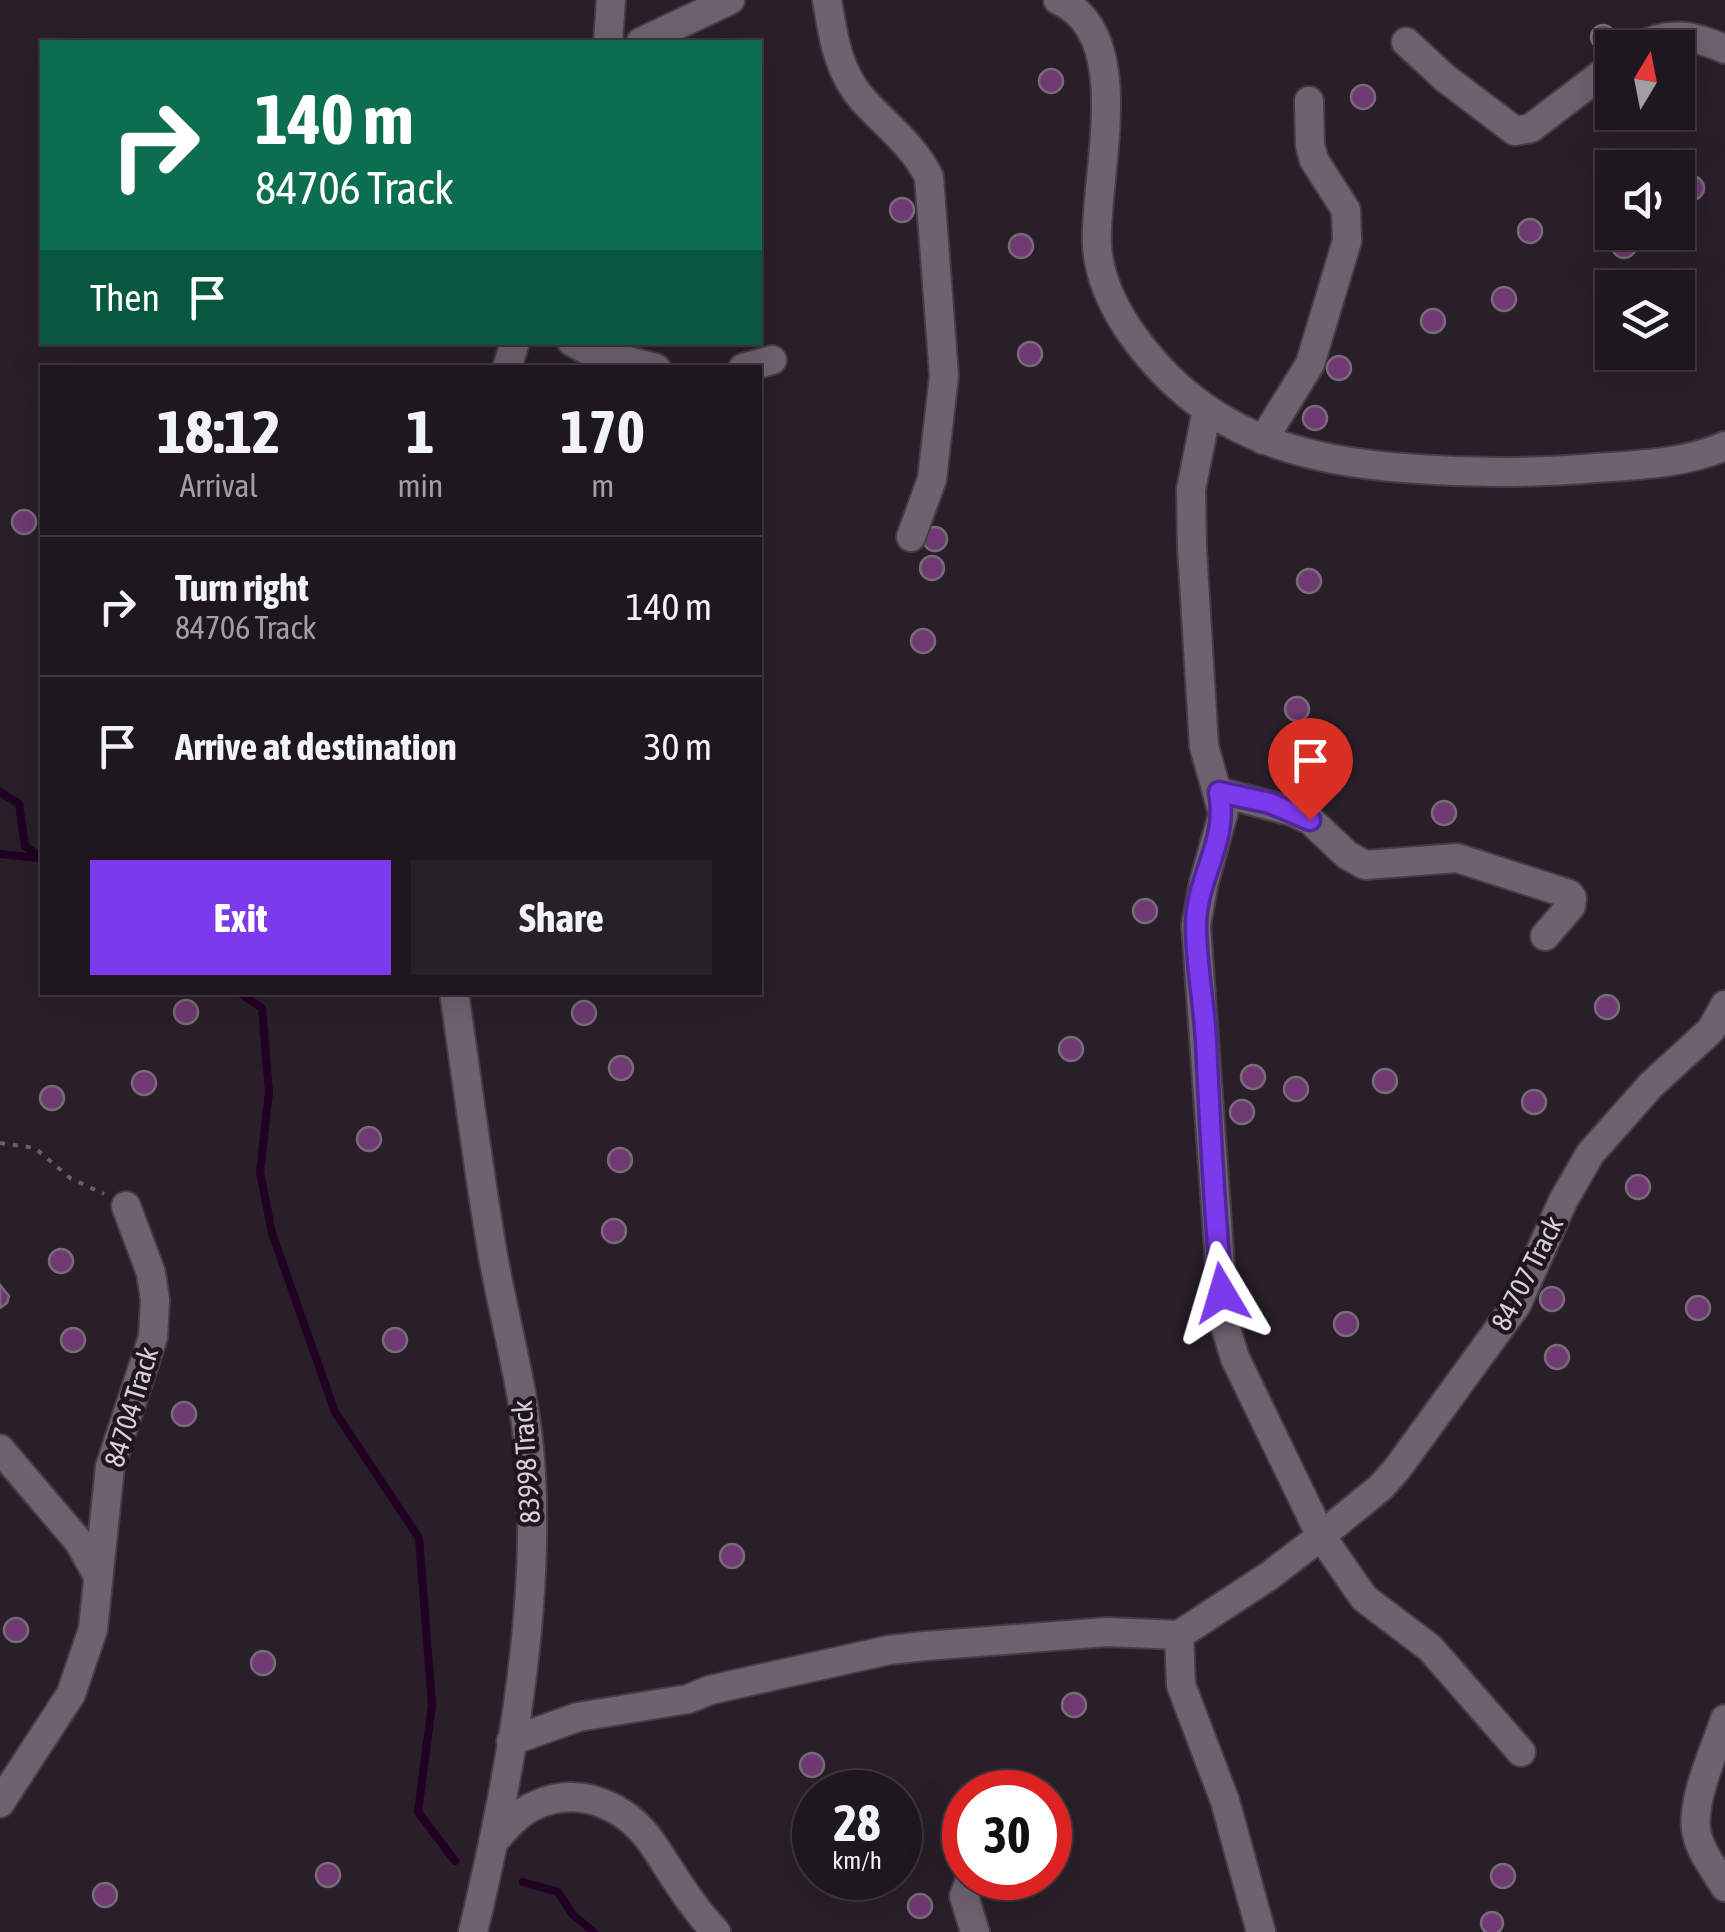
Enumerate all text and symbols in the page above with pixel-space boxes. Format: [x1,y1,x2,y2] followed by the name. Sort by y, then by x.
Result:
[1595,30,1695,130] north arrow
[1595,30,1695,370] map controls
[255,79,414,159] text: 140 m
[90,80,220,210] icon: right
[1595,150,1695,250] button: sound
[255,162,454,214] text: 84706 Track
[180,270,235,325] icon: arrive
[1595,270,1695,370] button: layers
[90,276,160,319] text: Then
[157,397,280,466] text: 18:12
[406,397,435,466] text: 1
[560,397,645,466] text: 170
[180,467,258,504] text: Arrival
[397,467,443,504] text: min
[591,467,614,504] text: m
[175,566,309,609] text: Turn right
[90,579,145,634] icon: right
[626,585,712,628] text: 140 m
[175,609,316,646] text: 84706 Track
[1268,718,1353,821] pin
[90,719,145,774] icon: arrive
[175,725,457,768] text: Arrive at destination
[644,725,712,768] text: 30 m
[1283,733,1338,788] icon: arrive
[90,860,391,975] button: Exit
[411,860,712,975] button: Share
[1485,1211,1569,1335] street label: 84707 Track
[1170,1241,1274,1345] position arrow
[98,1343,164,1471] street label: 84704 Track
[506,1399,546,1525] street label: 83998 Track
[942,1770,1072,1900] speed limit sign: 30
[833,1794,880,1852] text: 28
[832,1846,882,1874] text: km/h

